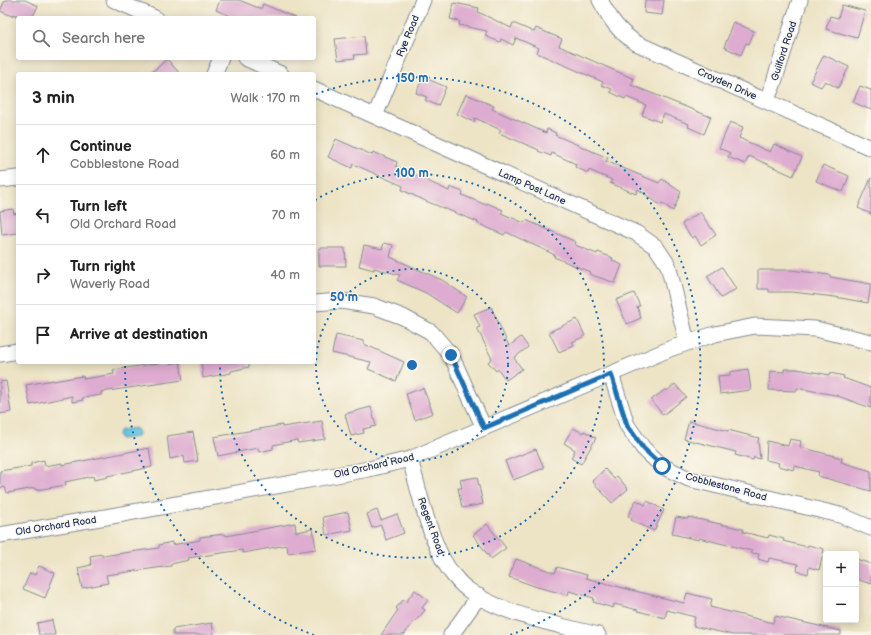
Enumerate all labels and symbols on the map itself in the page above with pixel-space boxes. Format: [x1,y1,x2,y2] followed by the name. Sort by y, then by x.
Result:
[394,13,422,59] street label: Rye Road
[769,19,799,82] street label: Guilford Road
[695,66,759,102] street label: Croyden Drive
[396,71,428,86] text: 150 m
[395,166,429,181] text: 100 m
[496,167,568,207] street label: Lamp Post Lane
[330,290,358,305] text: 50 m
[442,346,460,364] route end
[405,358,419,372] centre of rings
[333,451,415,481] street label: Old Orchard Road
[653,457,671,475] route start
[684,470,768,504] street label: Cobblestone Road
[415,496,447,557] street label: Regent Road
[15,514,98,538] street label: Old Orchard Road

